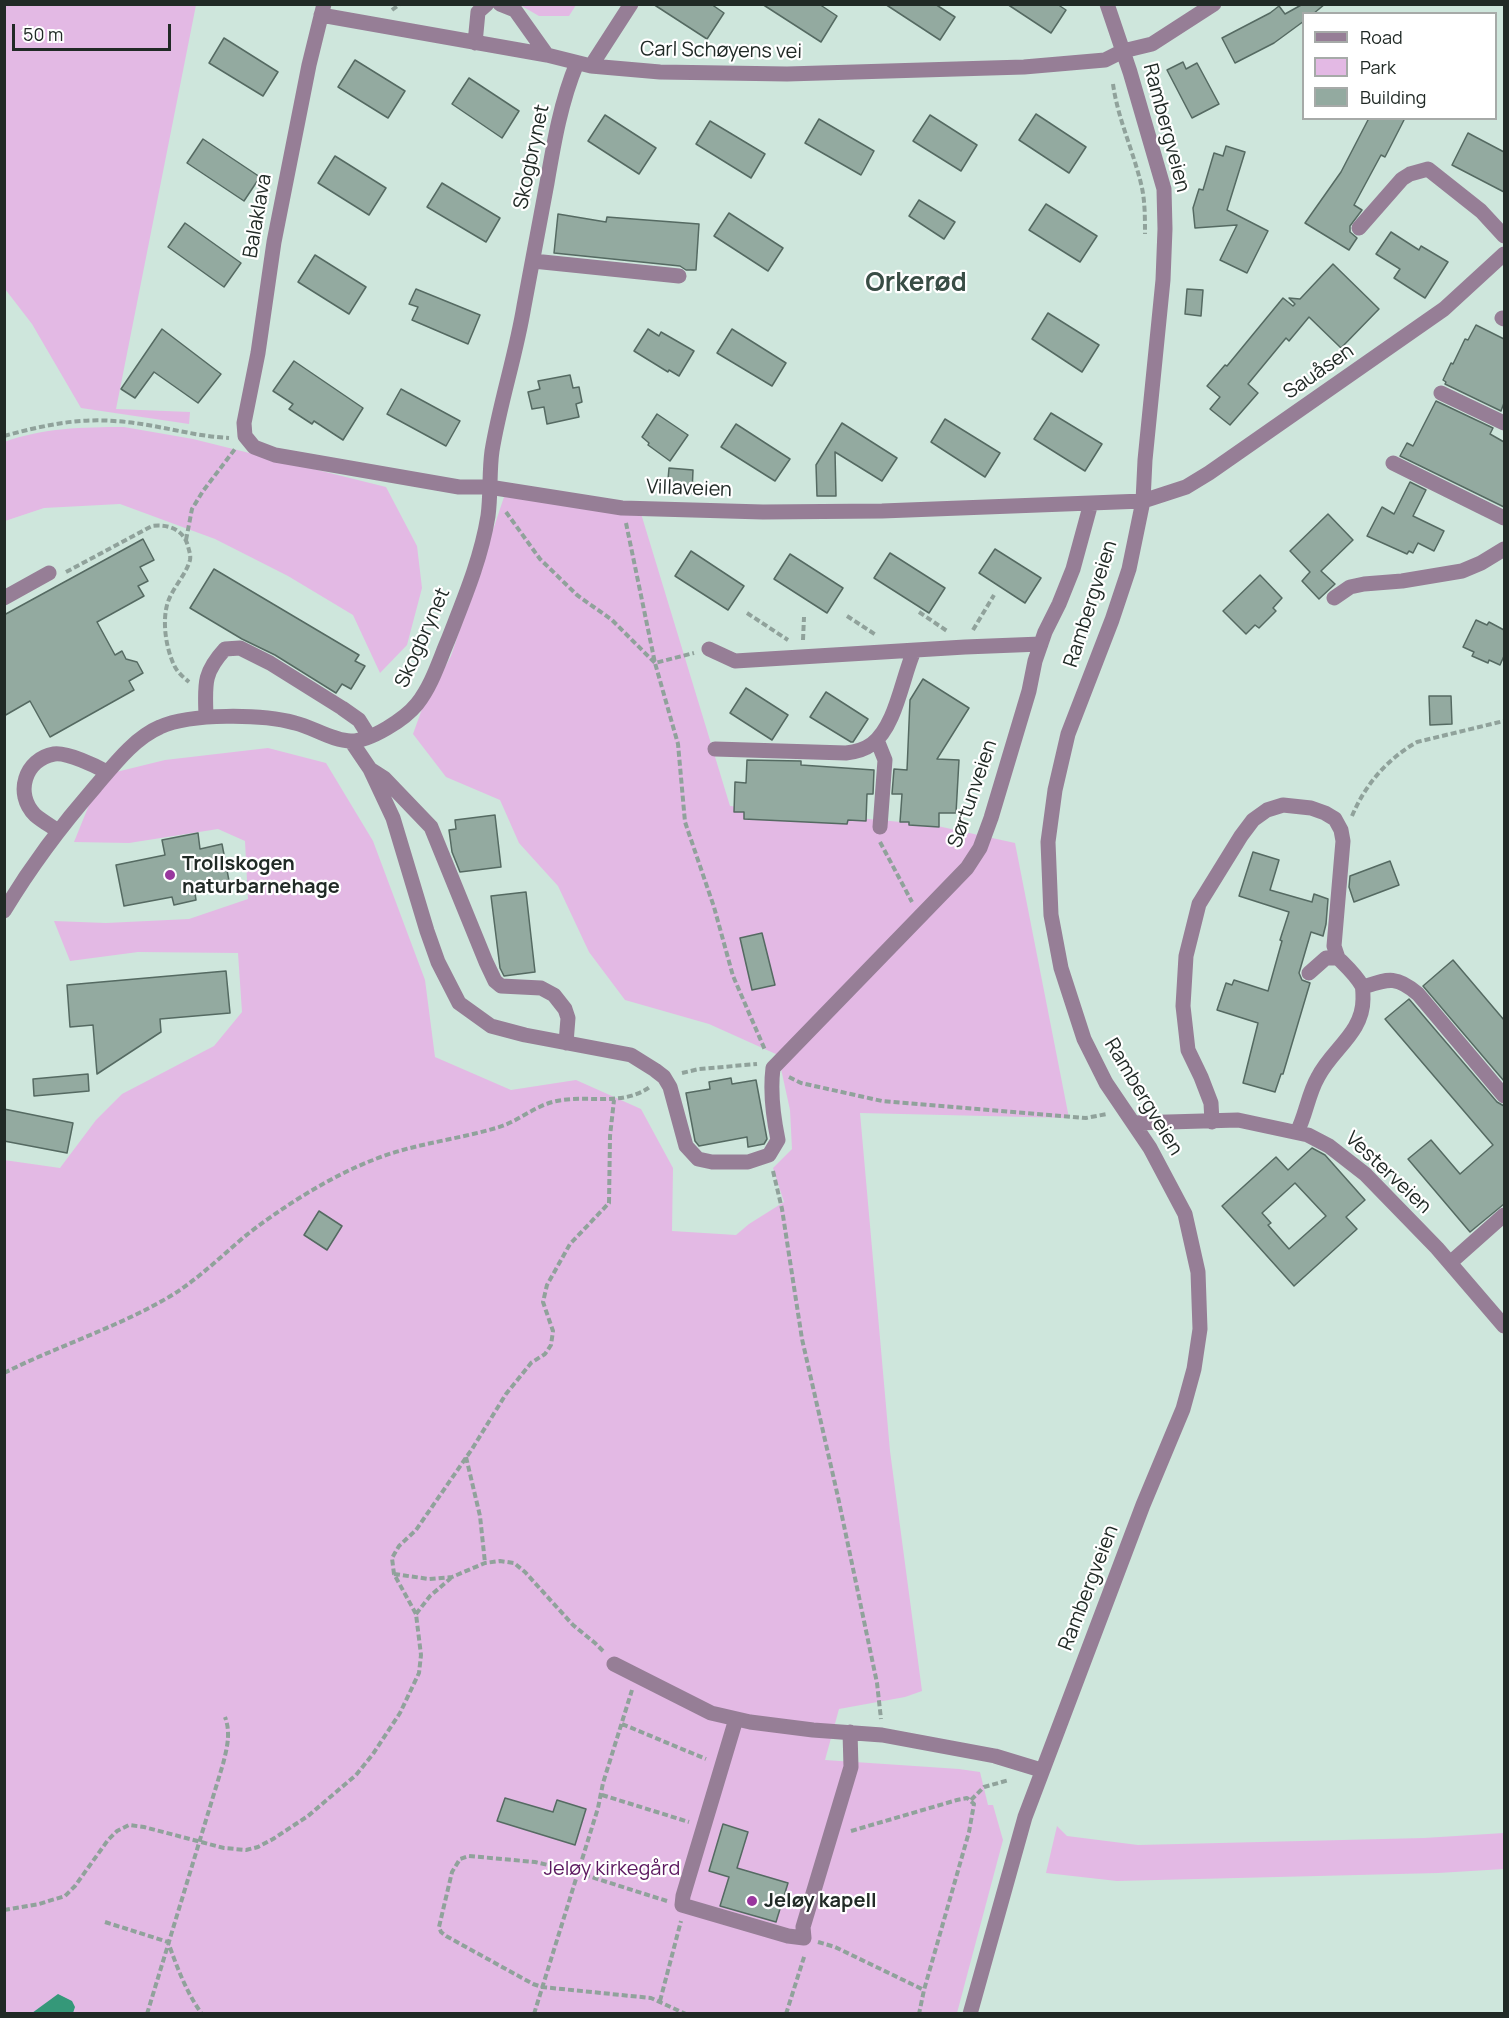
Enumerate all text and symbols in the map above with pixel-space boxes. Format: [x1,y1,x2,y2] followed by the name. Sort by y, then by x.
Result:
[15,12,174,50] scale bar
[1302,12,1497,120] legend
[23,22,63,46] text: 50 m
[1360,25,1403,49] text: Road
[640,38,802,64] street label: Carl Schøyens vei
[1360,55,1396,79] text: Park
[1137,61,1195,195] street label: Rambergveien
[1360,85,1426,109] text: Building
[509,102,555,212] street label: Skogbrynet
[239,172,277,260] street label: Balaklava
[865,268,967,300] district label: Orkerød
[1279,339,1359,405] street label: Sauåsen
[646,476,732,502] street label: Villaveien
[1059,537,1123,671] street label: Rambergveien
[390,584,456,692] street label: Skogbrynet
[943,737,1003,851] street label: Sørtunveien
[182,852,340,899] place label: Trollskogen naturbarnehage
[163,868,177,882] marker: Trollskogen naturbarnehage
[1099,1034,1187,1160] street label: Rambergveien
[1340,1127,1436,1219] street label: Vesterveien
[1054,1522,1124,1654] street label: Rambergveien
[544,1857,680,1881] park label: Jeløy kirkegård
[764,1889,877,1913] place label: Jeløy kapell
[745,1894,759,1908] marker: Jeløy kapell

